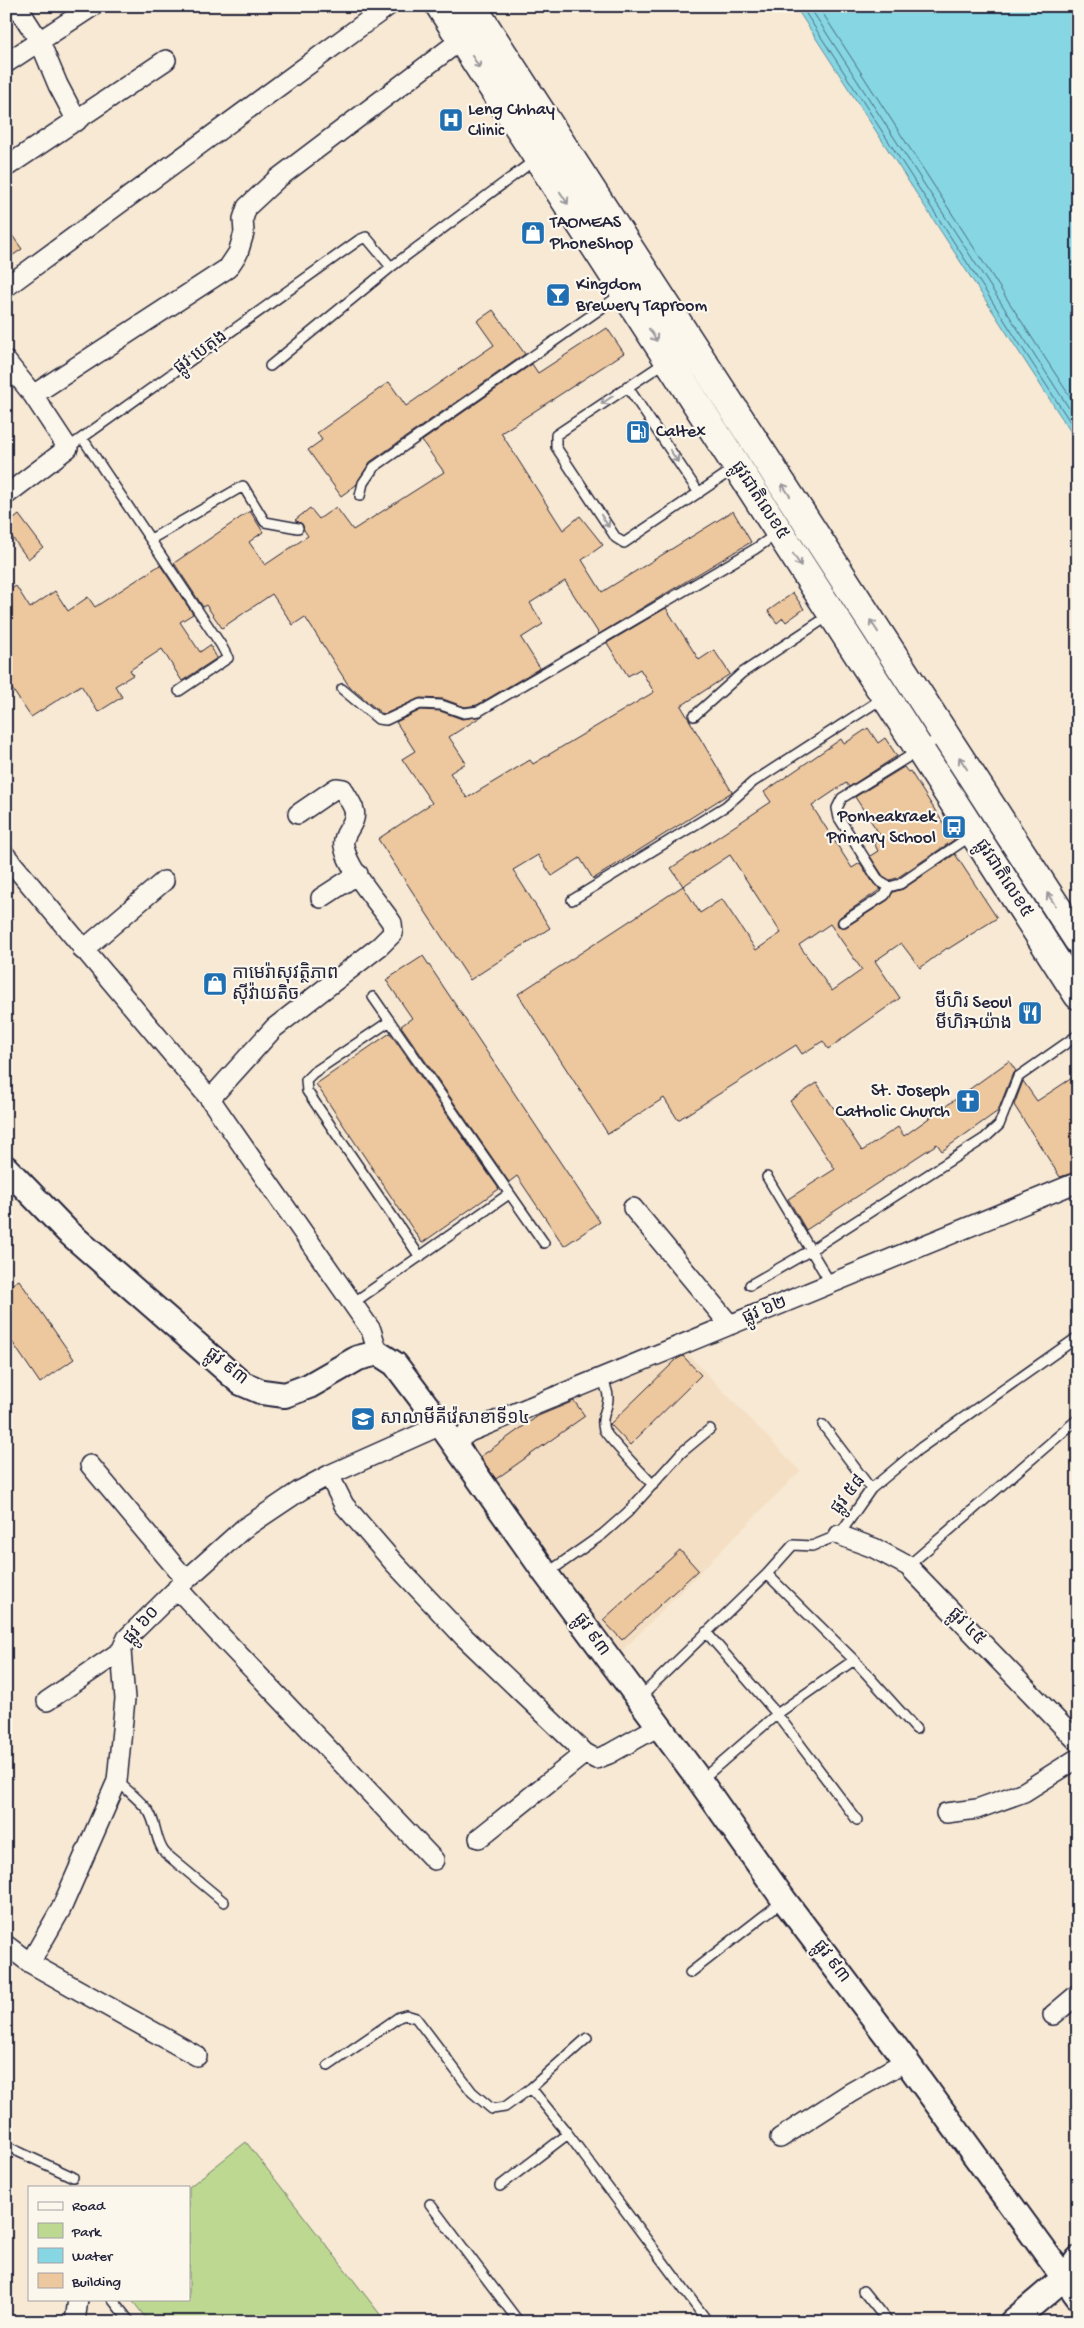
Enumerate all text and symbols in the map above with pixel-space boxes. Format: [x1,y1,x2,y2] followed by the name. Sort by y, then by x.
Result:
[471,54,481,68] one-way arrow
[468,100,555,142] place label: Leng Chhay Clinic
[438,107,464,133] hospital icon: Leng Chhay Clinic
[560,191,570,205] one-way arrow
[549,213,633,255] place label: TAOMEAS PhoneShop
[520,220,546,246] shop icon: TAOMEAS PhoneShop
[575,275,707,317] place label: Kingdom Brewery Taproom
[545,282,571,308] bar icon: Kingdom Brewery Taproom
[170,327,234,382] street label: ផ្លូវ បេតុង
[648,327,658,341] one-way arrow
[601,395,615,405] one-way arrow
[625,419,651,445] fuel station icon: Caltex
[656,422,706,443] place label: Caltex
[669,449,679,463] one-way arrow
[723,457,794,546] street label: ផ្លូវជាតិលេខ៥
[781,483,791,497] one-way arrow
[600,514,610,528] one-way arrow
[793,552,803,566] one-way arrow
[869,620,879,634] one-way arrow
[958,756,968,770] one-way arrow
[826,807,938,849] place label: Ponheakraek Primary School
[941,814,967,840] bus stop icon: Ponheakraek Primary School
[967,835,1038,924] street label: ផ្លូវជាតិលេខ៥
[1046,892,1056,906] one-way arrow
[232,962,338,1006] place label: កាមេរ៉ាសុវត្ថិភាព ស៊ីវ៉ាយតិច
[202,971,228,997] shop icon: កាមេរ៉ាសុវត្ថិភាព ស៊ីវ៉ាយតិច
[935,990,1012,1035] place label: មីហិរ Seoul មីហិរ7យ៉ាង
[1017,1000,1043,1026] restaurant icon: មីហិរ Seoul មីហិរ7យ៉ាង
[836,1081,950,1123] place label: St. Joseph Catholic Church
[955,1088,981,1114] church icon: St. Joseph Catholic Church
[739,1293,792,1333] street label: ផ្លូវ ៦២
[198,1344,252,1393] street label: ផ្លូវ ៩៣
[350,1406,376,1432] school or university icon: សាលាមីគីវ៉េសាខាទី១៤
[380,1406,530,1430] place label: សាលាមីគីវ៉េសាខាទី១៤
[827,1471,874,1521] street label: ផ្លូវ ៥៨
[120,1602,167,1652] street label: ផ្លូវ ៦០
[941,1604,989,1653] street label: ផ្លូវ ៤៥
[566,1609,614,1663] street label: ផ្លូវ ៩៣
[805,1936,854,1990] street label: ផ្លូវ ៩៣
[28,2186,190,2300] legend
[72,2198,106,2216] text: Road
[71,2224,102,2242] text: Park
[72,2248,114,2266] text: Water
[71,2274,121,2292] text: Building

